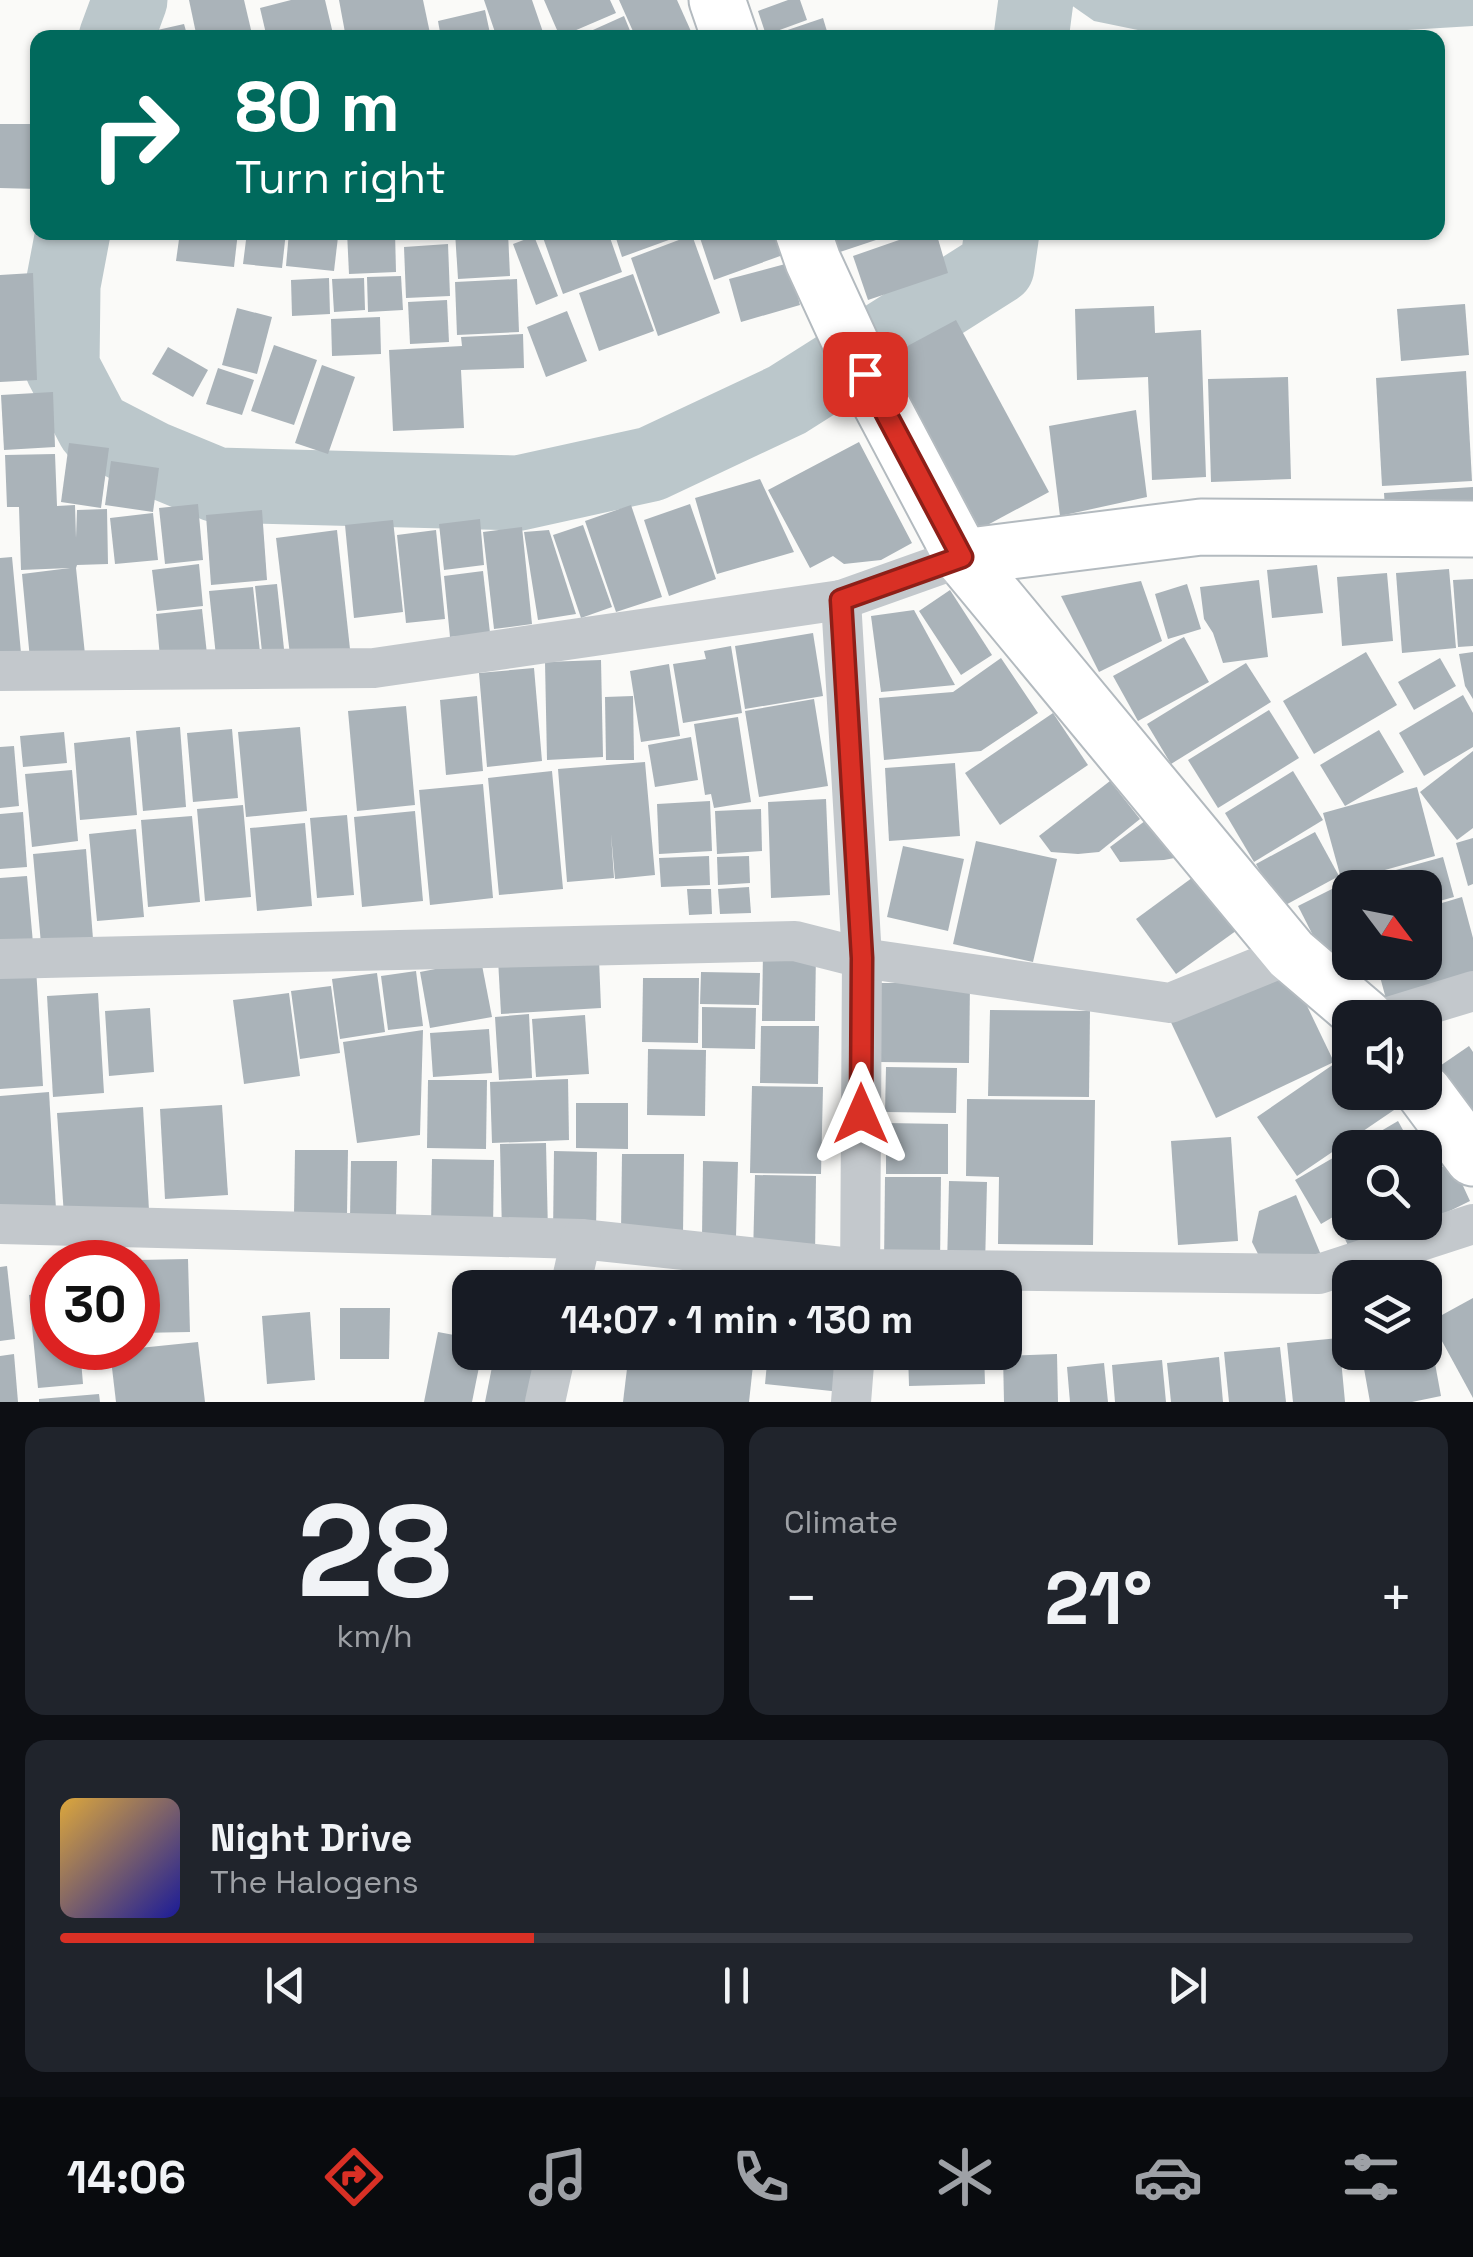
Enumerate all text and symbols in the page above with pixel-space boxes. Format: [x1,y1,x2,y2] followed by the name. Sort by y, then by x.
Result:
[235,62,400,151] text: 80 m
[70,70,200,200] icon: right
[235,149,446,206] text: Turn right
[823,332,908,417] pin
[838,347,893,402] icon: arrive
[1332,870,1442,980] north arrow
[1332,870,1442,1370] map controls
[1332,1000,1442,1110] button: sound
[809,1062,913,1166] position arrow
[1332,1130,1442,1240] button: search
[30,1240,160,1370] speed limit sign: 30
[1332,1260,1442,1370] button: layers
[561,1296,913,1344] text: 14:07 · 1 min · 130 m
[297,1468,452,1634] text: 28
[784,1502,898,1542] text: Climate
[1044,1550,1153,1646] text: 21°
[784,1563,818,1633] text: −
[1379,1563,1413,1633] text: +
[336,1616,413,1656] text: km/h
[210,1814,412,1862] text: Night Drive
[210,1862,419,1902] text: The Halogens
[258,1958,313,2013] icon: previous
[709,1958,764,2013] icon: pause
[1160,1958,1215,2013] icon: next
[319,2142,389,2212] icon: directions
[523,2142,593,2212] icon: music
[726,2142,796,2212] icon: phone
[930,2142,1000,2212] icon: climate
[1133,2142,1203,2212] icon: car
[1336,2142,1406,2212] icon: filters
[67,2149,186,2206] text: 14:06

